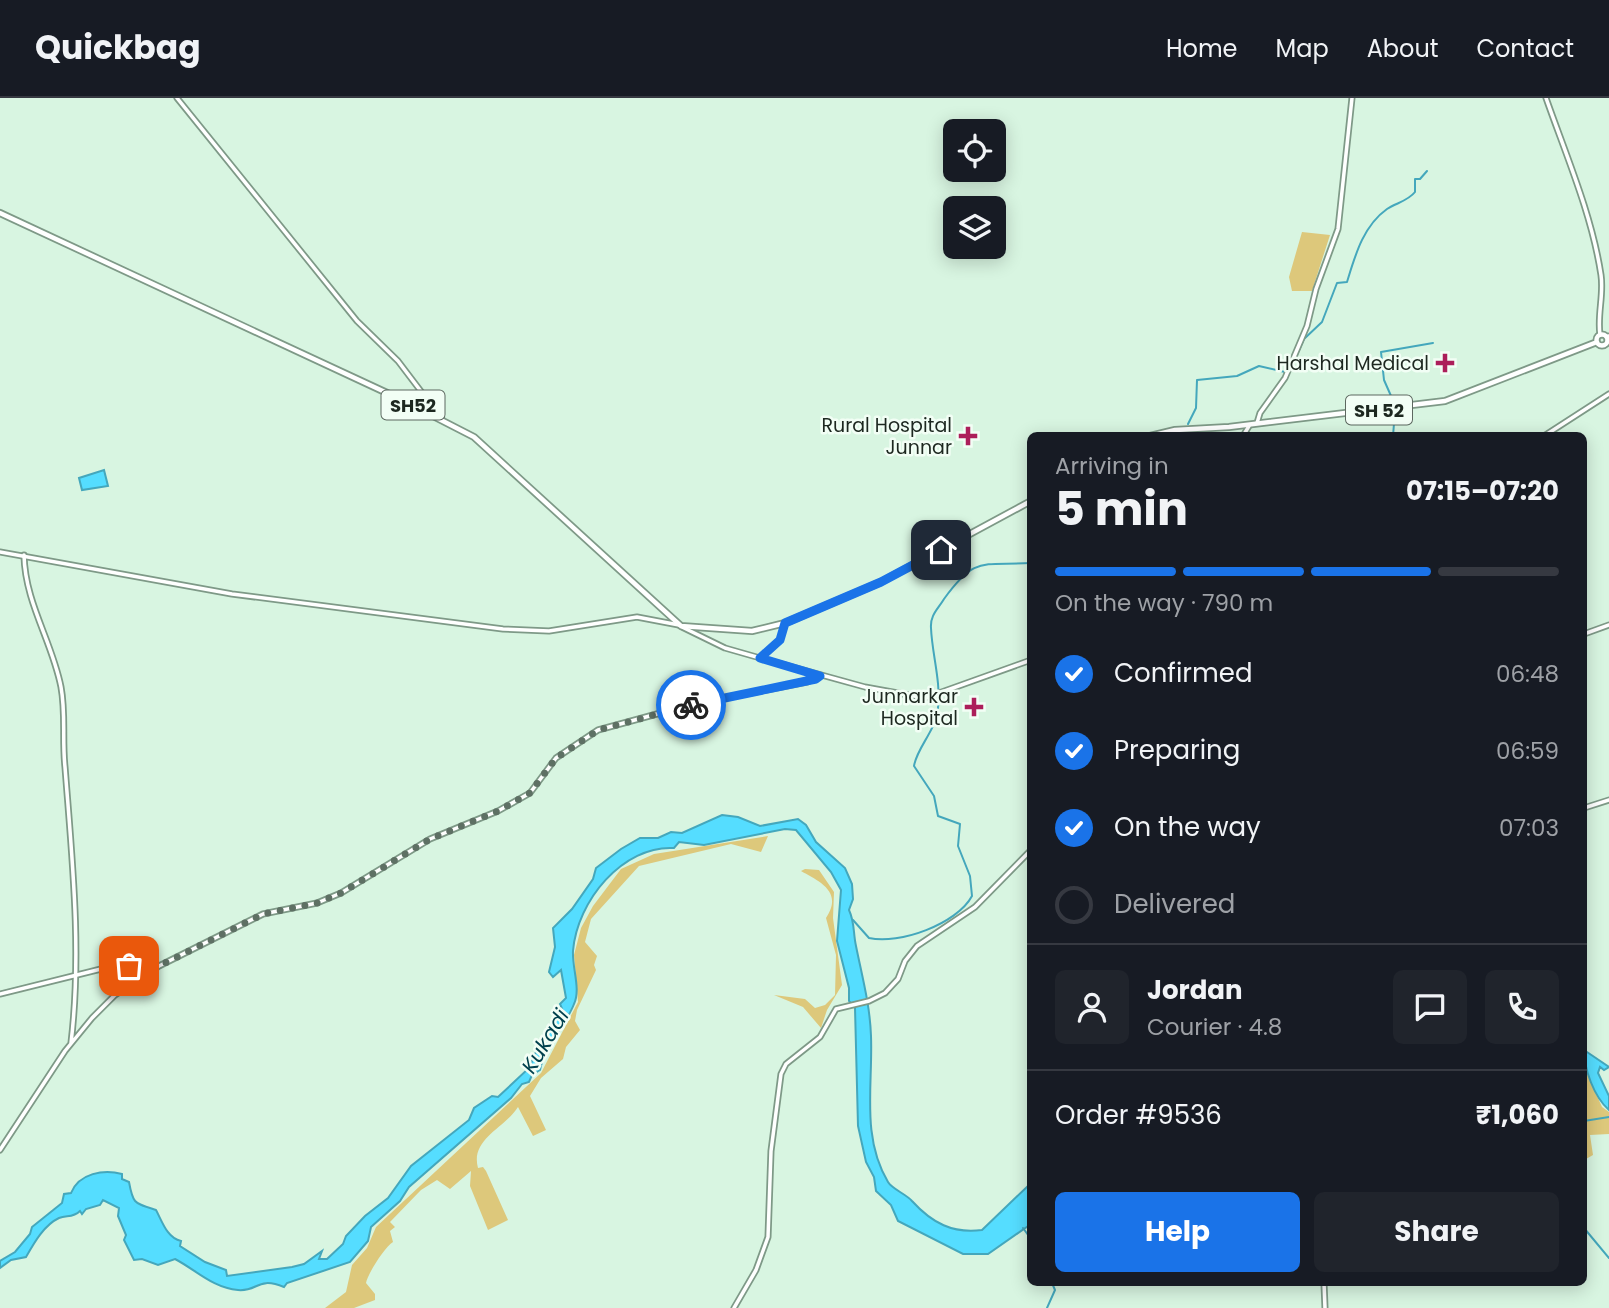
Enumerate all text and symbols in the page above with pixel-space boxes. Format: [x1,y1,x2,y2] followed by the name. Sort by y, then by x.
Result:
[35,24,201,71] text: Quickbag
[1166,32,1238,65] text: Home
[1276,32,1329,65] text: Map
[1367,32,1438,65] text: About
[1476,32,1574,65] text: Contact
[943,119,1006,259] map controls
[943,119,1006,182] button: locate
[943,196,1006,259] button: layers
[1277,350,1429,377] place label: Harshal Medical
[1435,353,1455,373] marker: Harshal Medical
[382,390,444,419] road number: SH52
[1346,396,1412,424] road number: SH 52
[821,412,952,461] place label: Rural Hospital Junnar
[958,426,978,446] marker: Rural Hospital Junnar
[1055,450,1169,482] text: Arriving in
[1406,473,1559,509] text: 07:15–07:20
[1055,477,1188,541] text: 5 min
[911,520,971,580] pin
[922,531,960,569] icon: home
[1055,587,1273,619] text: On the way · 790 m
[1055,655,1093,693] icon: check
[1114,655,1252,691] text: Confirmed
[1496,658,1559,690] text: 06:48
[656,670,726,740] courier
[862,683,958,732] place label: Junnarkar Hospital
[672,686,710,724] icon: bike
[964,697,984,717] marker: Junnarkar Hospital
[1055,732,1093,770] icon: check
[1114,732,1240,768] text: Preparing
[1496,735,1559,767] text: 06:59
[1055,809,1093,847] icon: check
[1114,809,1261,845] text: On the way
[1499,812,1559,844] text: 07:03
[1114,886,1235,922] text: Delivered
[99,936,159,996] pin
[110,947,148,985] icon: bag
[1055,970,1129,1044] button: person
[1393,970,1467,1044] button: chat
[1485,970,1559,1044] button: phone
[1147,972,1243,1008] text: Jordan
[514,1003,576,1079] water label: Kukadi
[1147,1011,1282,1043] text: Courier · 4.8
[1055,1097,1222,1133] text: Order #9536
[1476,1097,1559,1133] text: ₹1,060
[1055,1192,1300,1272] button: Help
[1314,1192,1559,1272] button: Share

